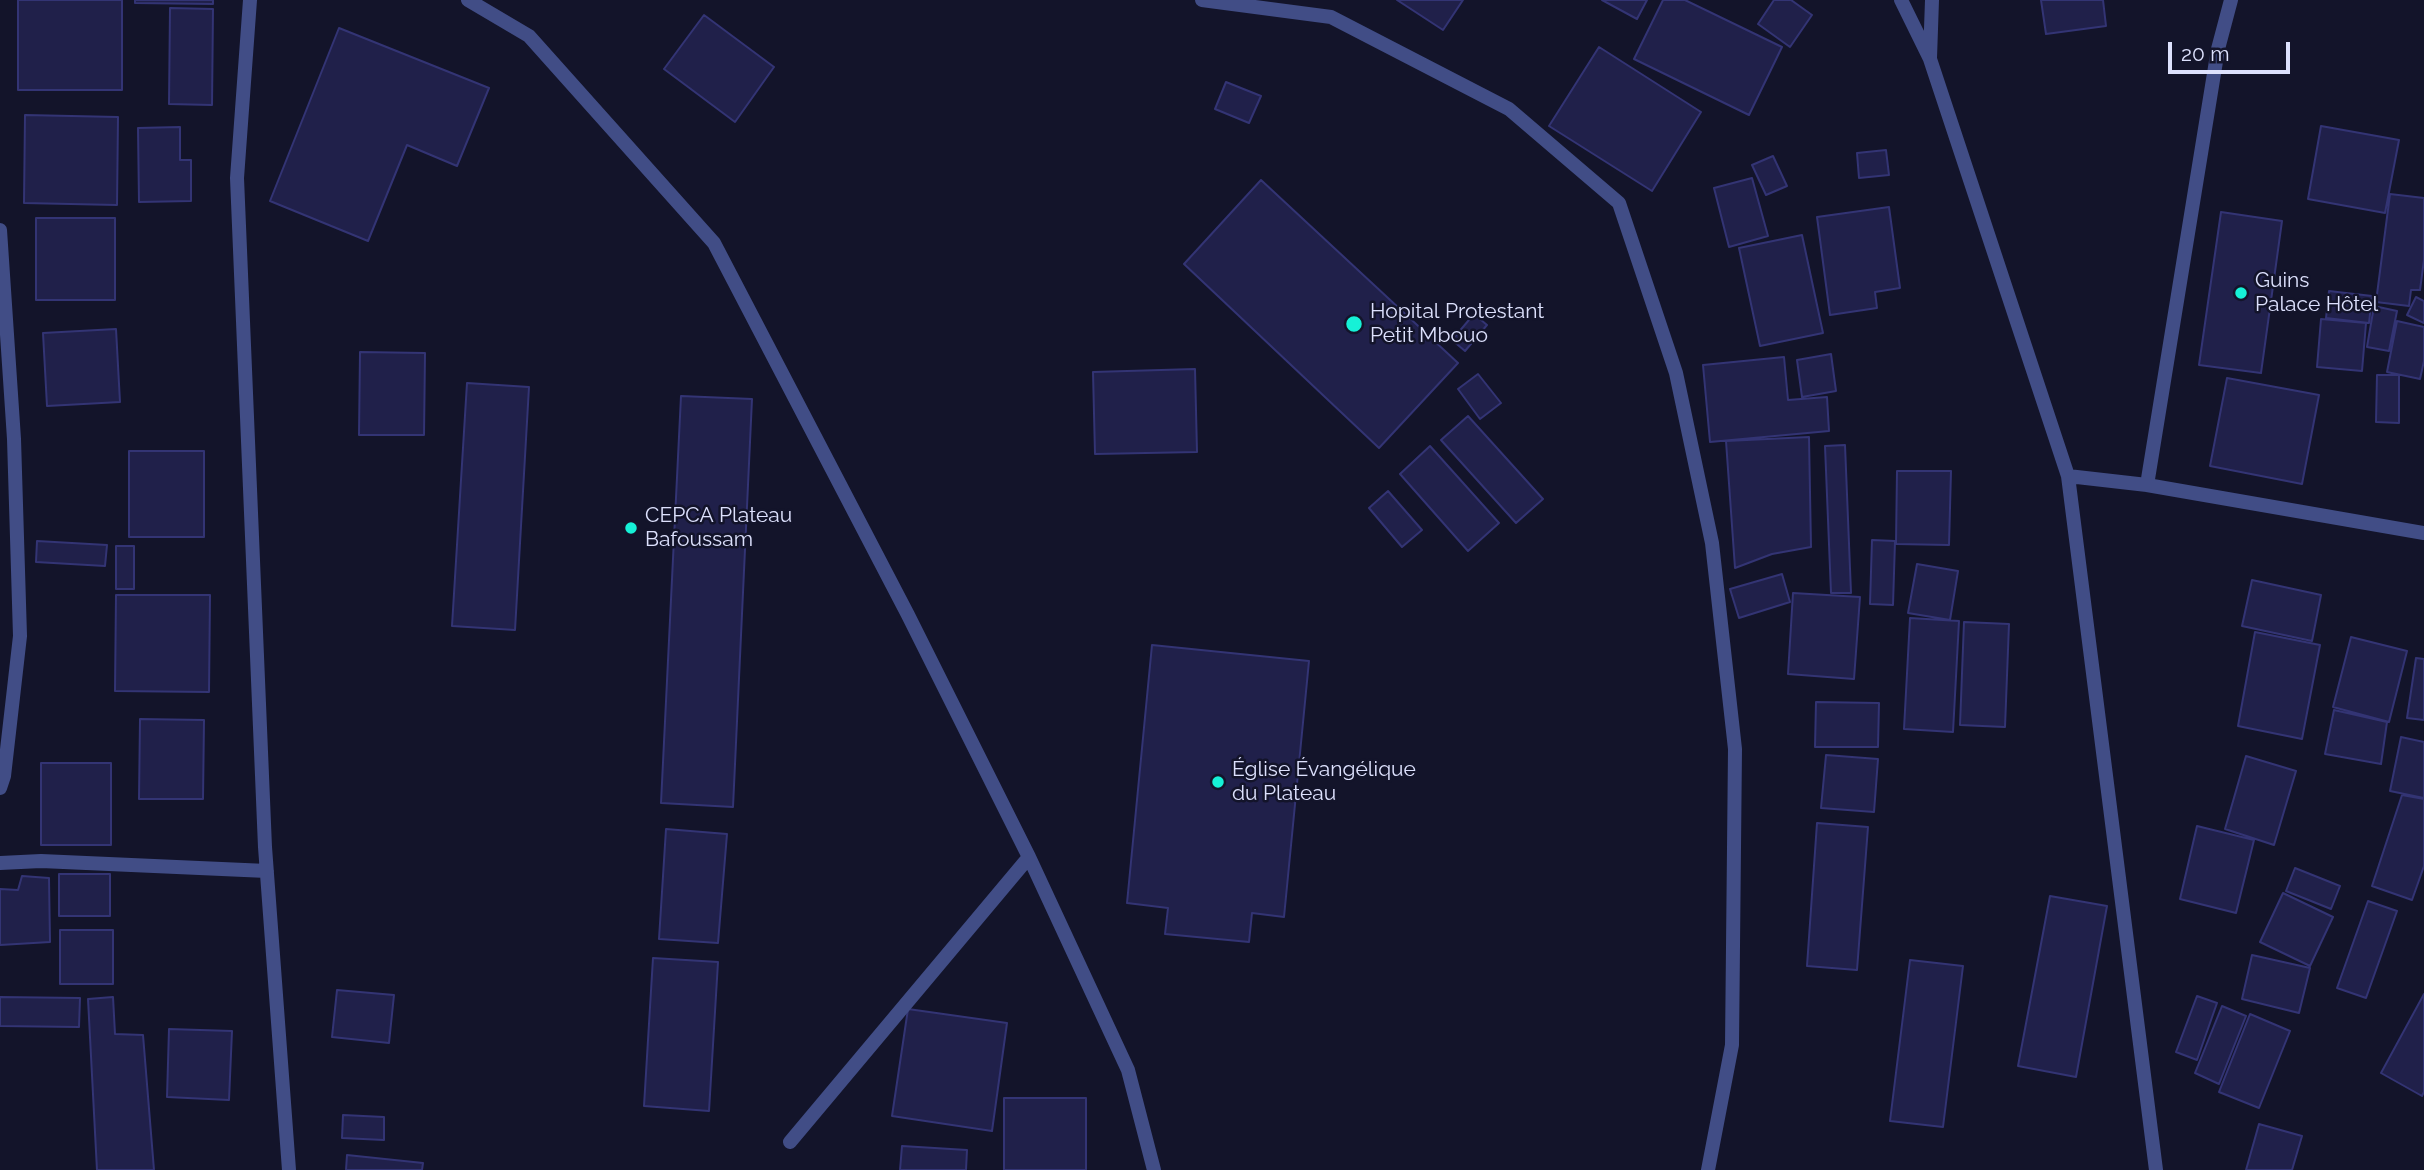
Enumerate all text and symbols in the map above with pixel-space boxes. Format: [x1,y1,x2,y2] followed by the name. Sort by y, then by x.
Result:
[2172,28,2294,72] scale bar
[2181,41,2229,66] text: 20 m
[2255,268,2378,318] place label: Guins Palace Hôtel
[2233,285,2249,301] marker: Guins Palace Hôtel
[1370,299,1544,349] place label: Hopital Protestant Petit Mbouo
[1344,314,1364,334] marker: Hopital Protestant Petit Mbouo
[645,503,792,553] place label: CEPCA Plateau Bafoussam
[623,520,639,536] marker: CEPCA Plateau Bafoussam
[1232,757,1416,807] place label: Église Évangélique du Plateau
[1210,774,1226,790] marker: Église Évangélique du Plateau

